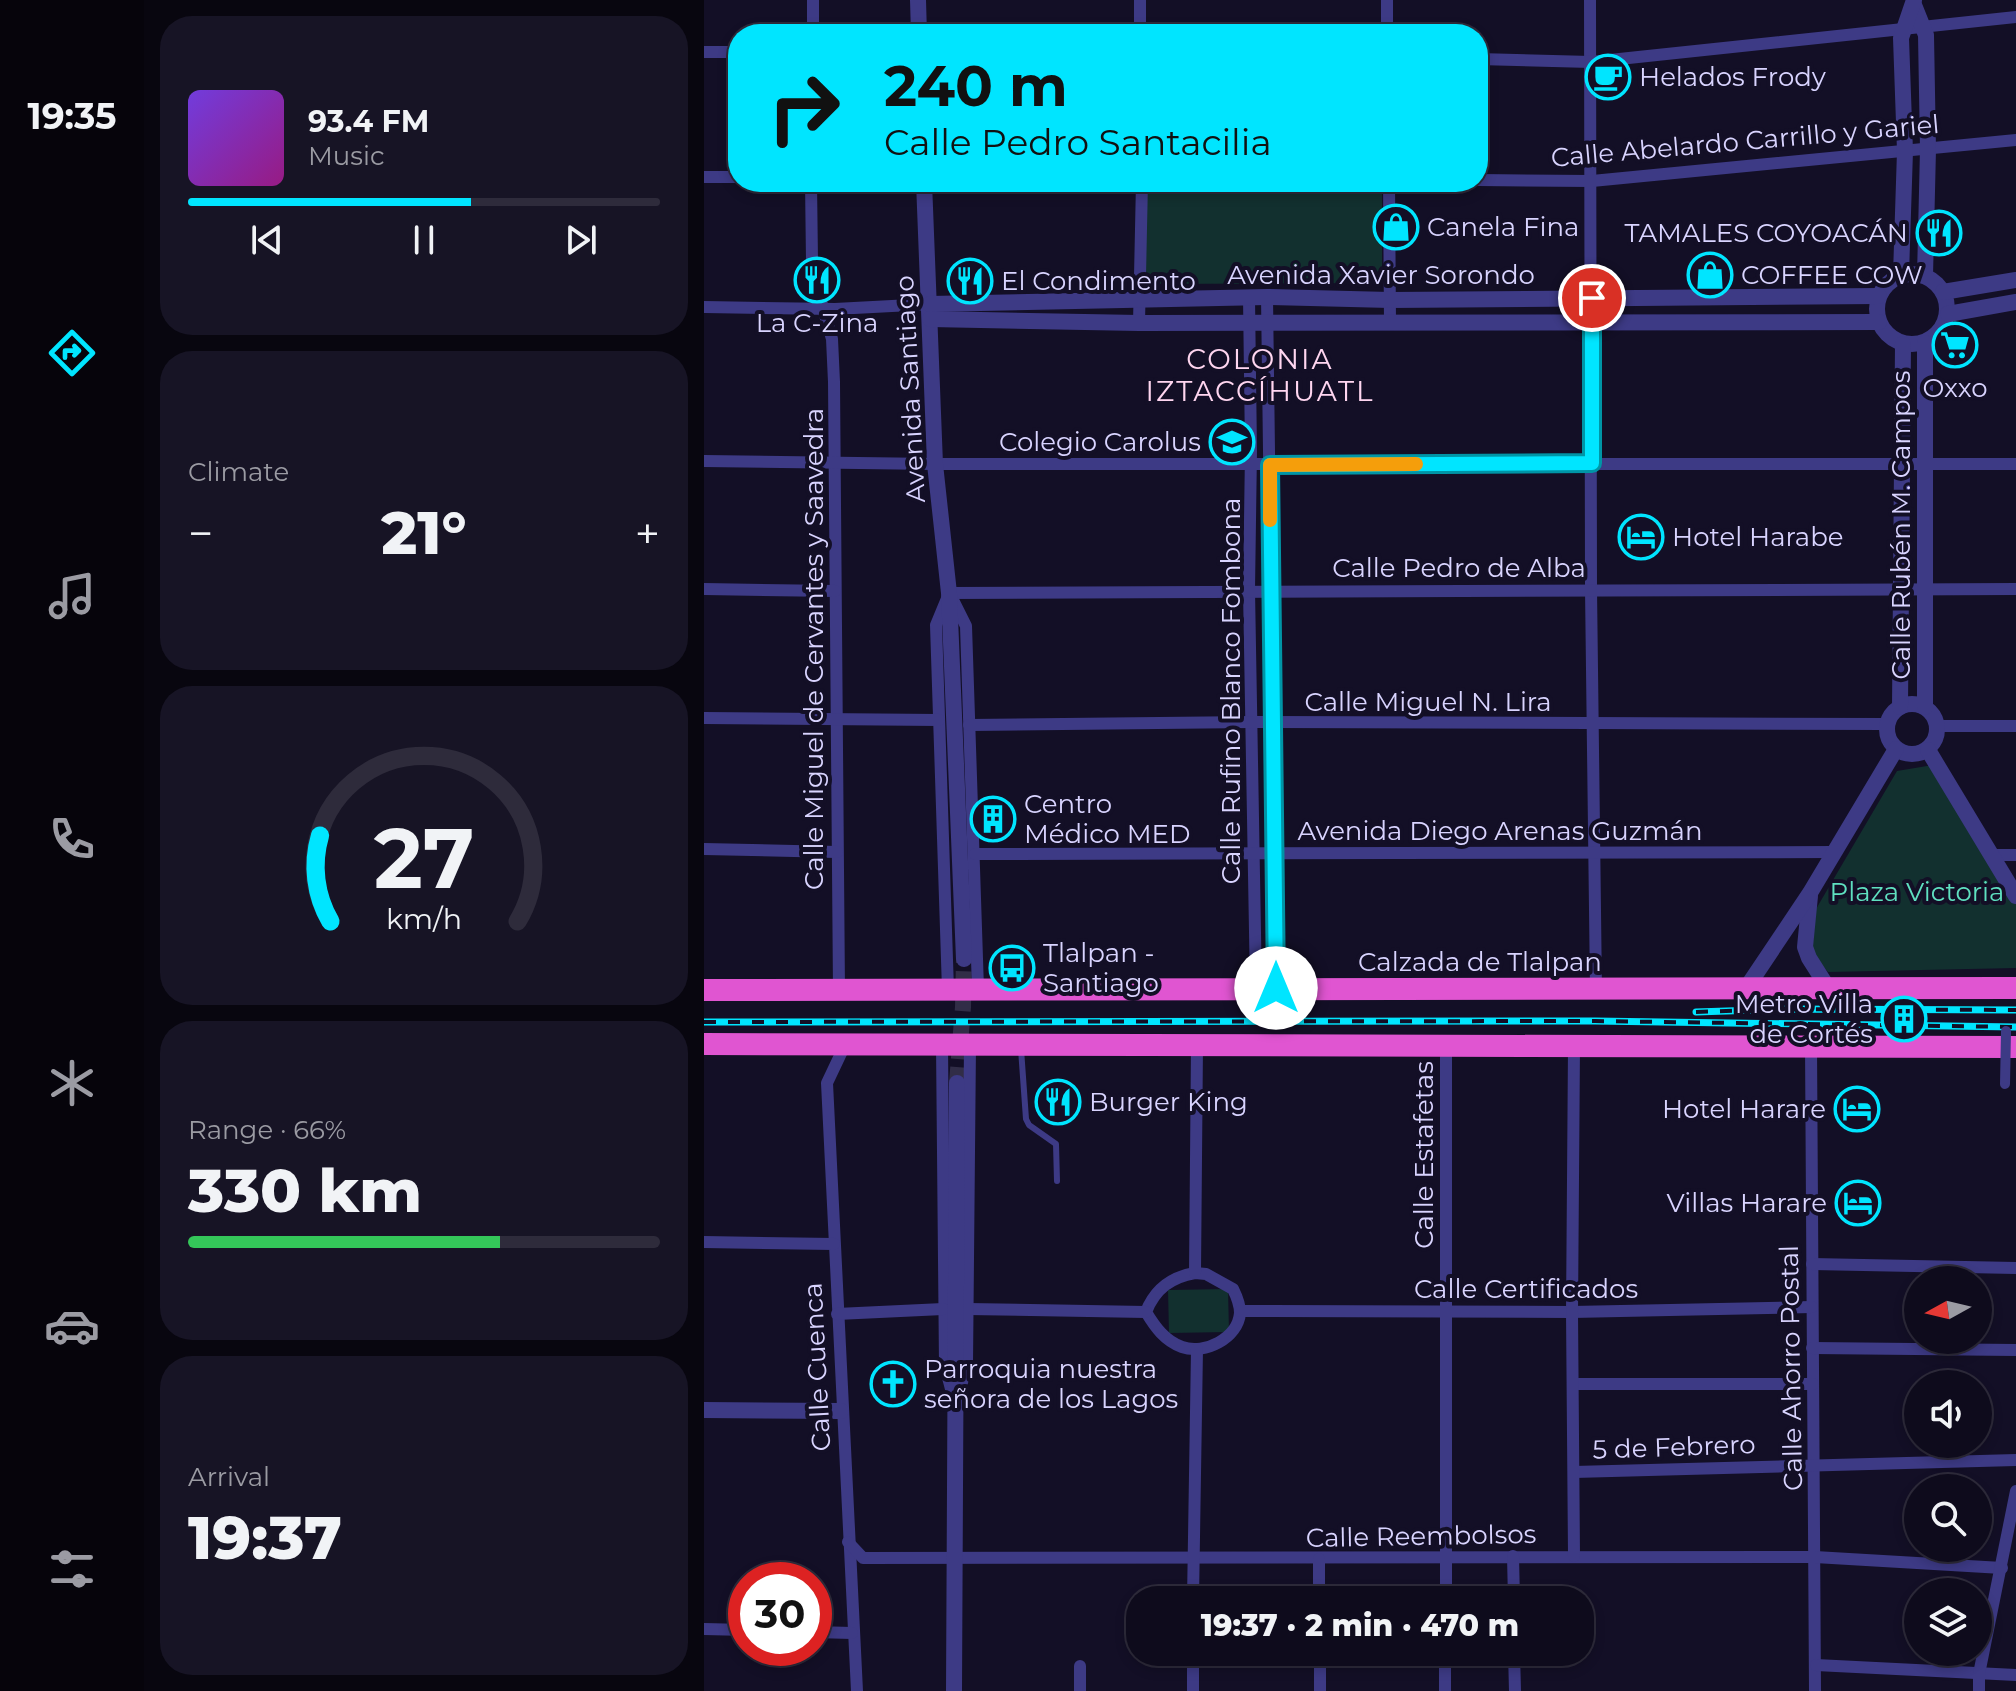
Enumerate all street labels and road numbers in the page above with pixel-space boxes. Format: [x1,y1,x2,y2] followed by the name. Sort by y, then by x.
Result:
[1550,108,1940,174] street label: Calle Abelardo Carrillo y Gariel
[1227,259,1535,291] street label: Avenida Xavier Sorondo
[888,274,932,504] street label: Avenida Santiago
[1885,371,1917,680] street label: Calle Rubén M. Campos
[798,408,830,890] street label: Calle Miguel de Cervantes y Saavedra
[1215,498,1247,884] street label: Calle Rufino Blanco Fombona
[1332,552,1586,584] street label: Calle Pedro de Alba
[1304,686,1552,718] street label: Calle Miguel N. Lira
[1297,815,1703,847] street label: Avenida Diego Arenas Guzmán
[1358,946,1602,978] street label: Calzada de Tlalpan
[1408,1061,1440,1249] street label: Calle Estafetas
[1773,1245,1809,1491] street label: Calle Ahorro Postal
[1414,1273,1638,1305] street label: Calle Certificados
[797,1282,837,1452] street label: Calle Cuenca
[1592,1428,1756,1466] street label: 5 de Febrero
[1305,1518,1537,1554] street label: Calle Reembolsos

